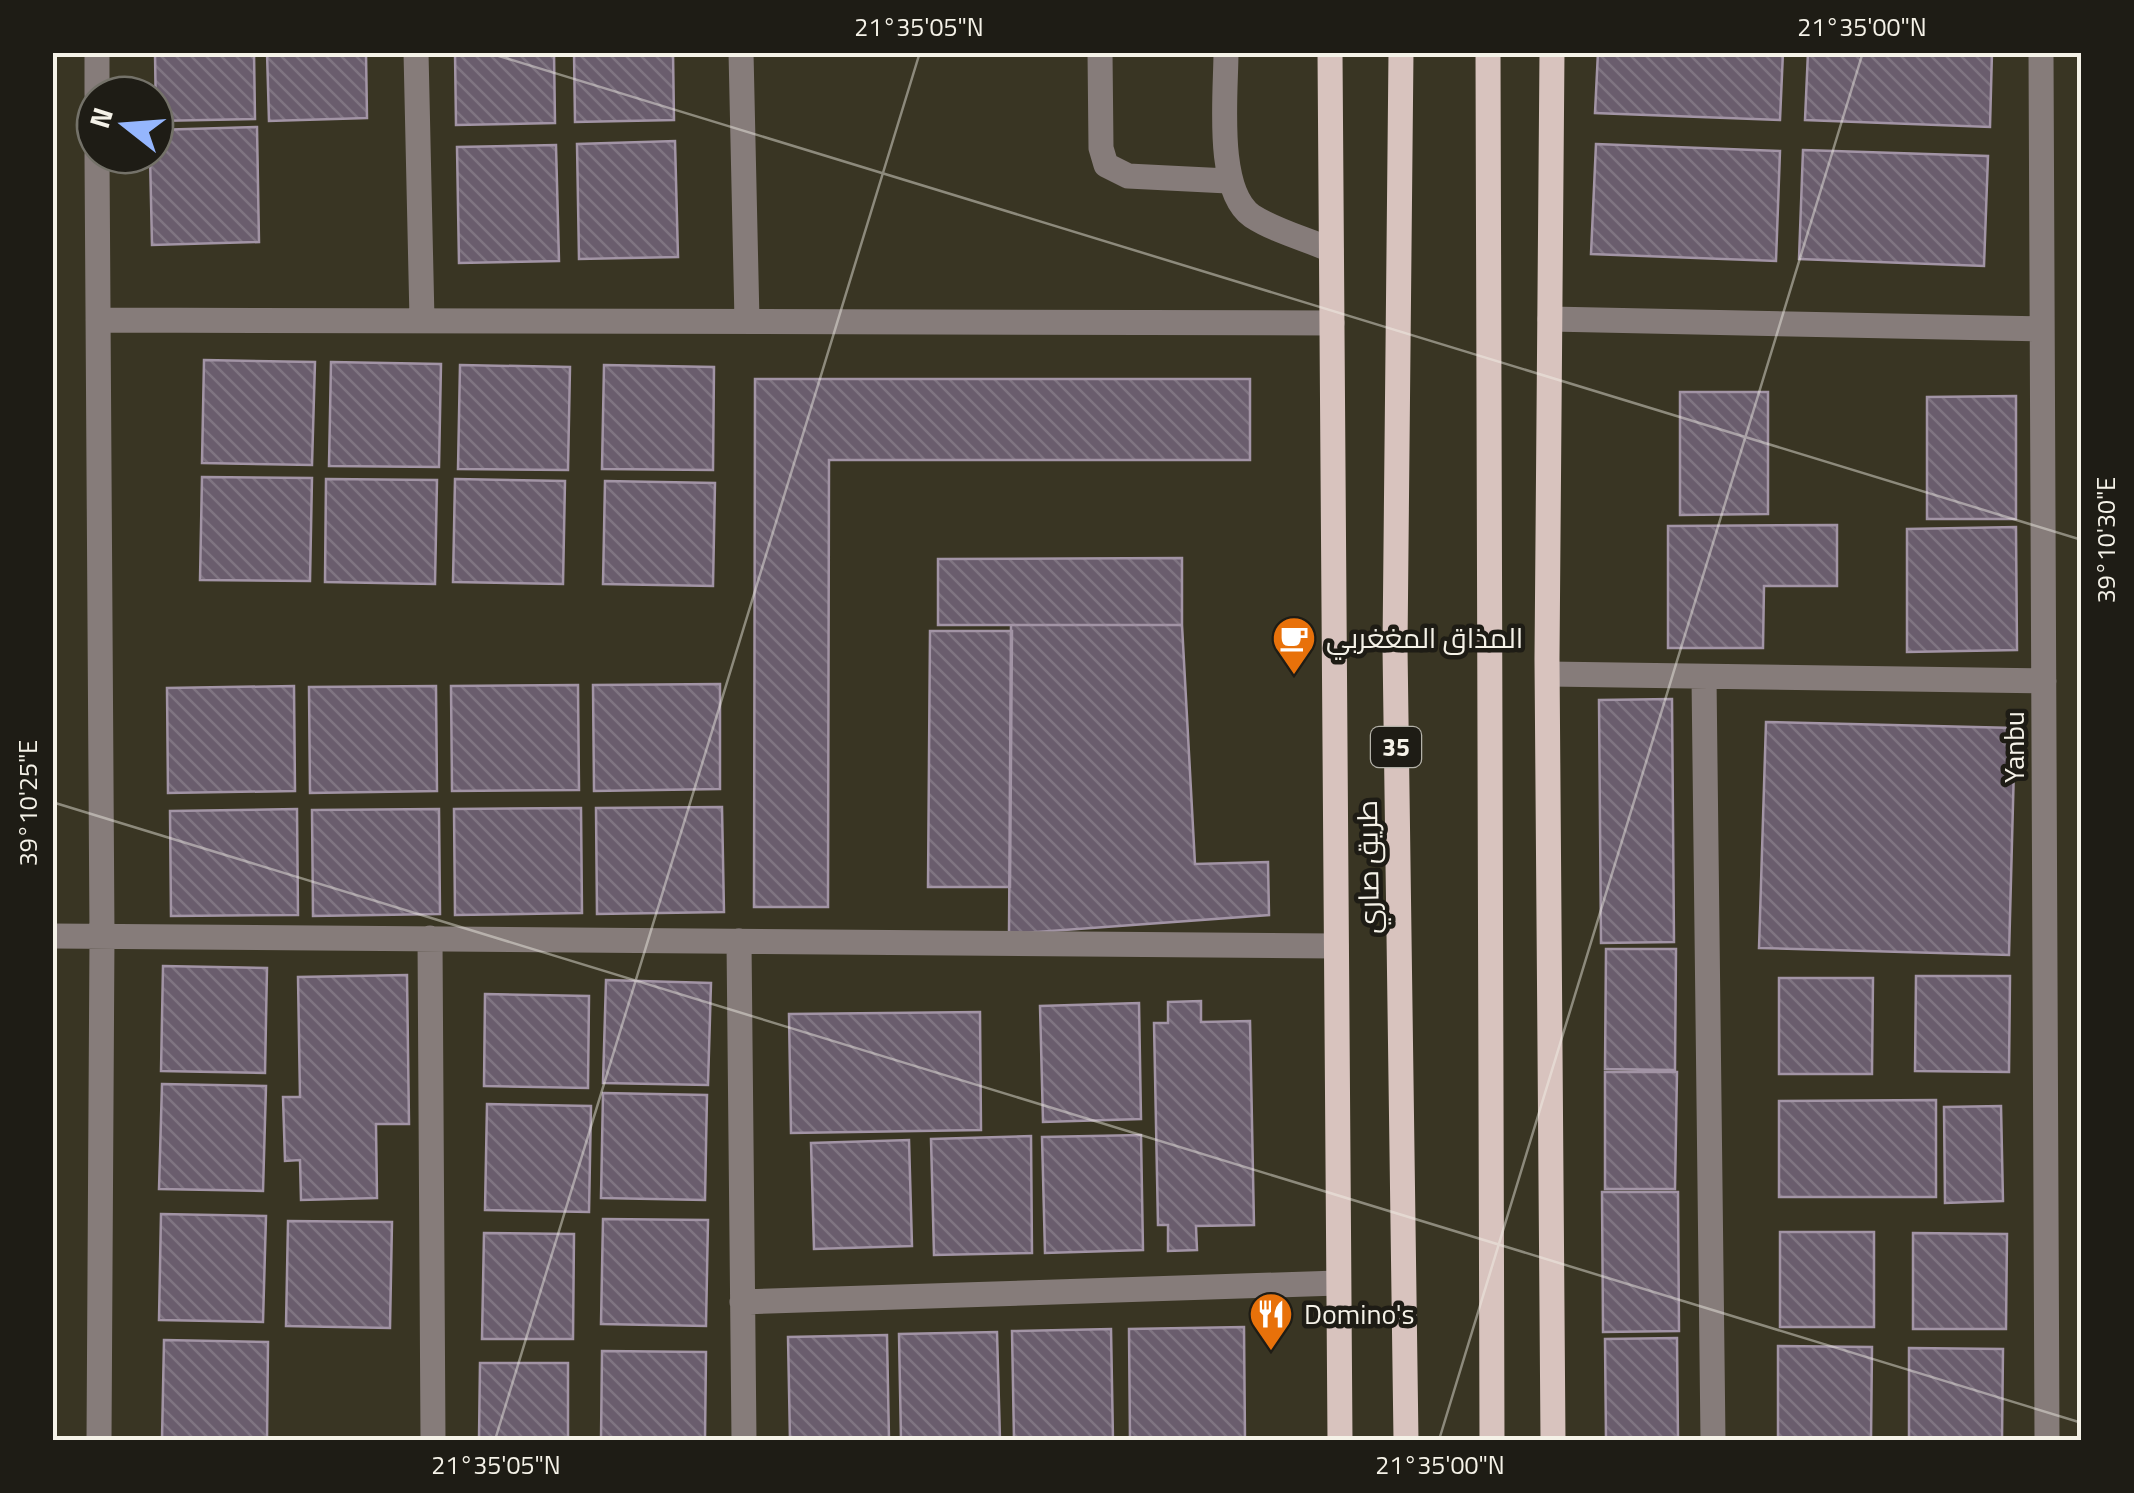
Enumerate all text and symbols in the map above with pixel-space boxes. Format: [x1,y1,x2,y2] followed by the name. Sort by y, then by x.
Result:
[854,8,984,46] text: 21°35'05"N
[1797,8,1927,46] text: 21°35'00"N
[75,75,175,175] north arrow
[77,102,124,133] text: N
[2087,477,2125,603] text: 39°10'30"E
[1271,615,1317,676] cafe icon: المذاق المغغربي
[1326,616,1523,660] place label: المذاق المغغربي
[1992,711,2035,783] street label: Yanbu
[1371,727,1421,767] road number: 35
[9,740,47,866] text: 39°10'25"E
[1345,800,1391,934] street label: طريق صاري
[1248,1291,1294,1352] restaurant icon: Domino's
[1304,1292,1415,1335] place label: Domino's
[431,1446,561,1484] text: 21°35'05"N
[1375,1446,1505,1484] text: 21°35'00"N

